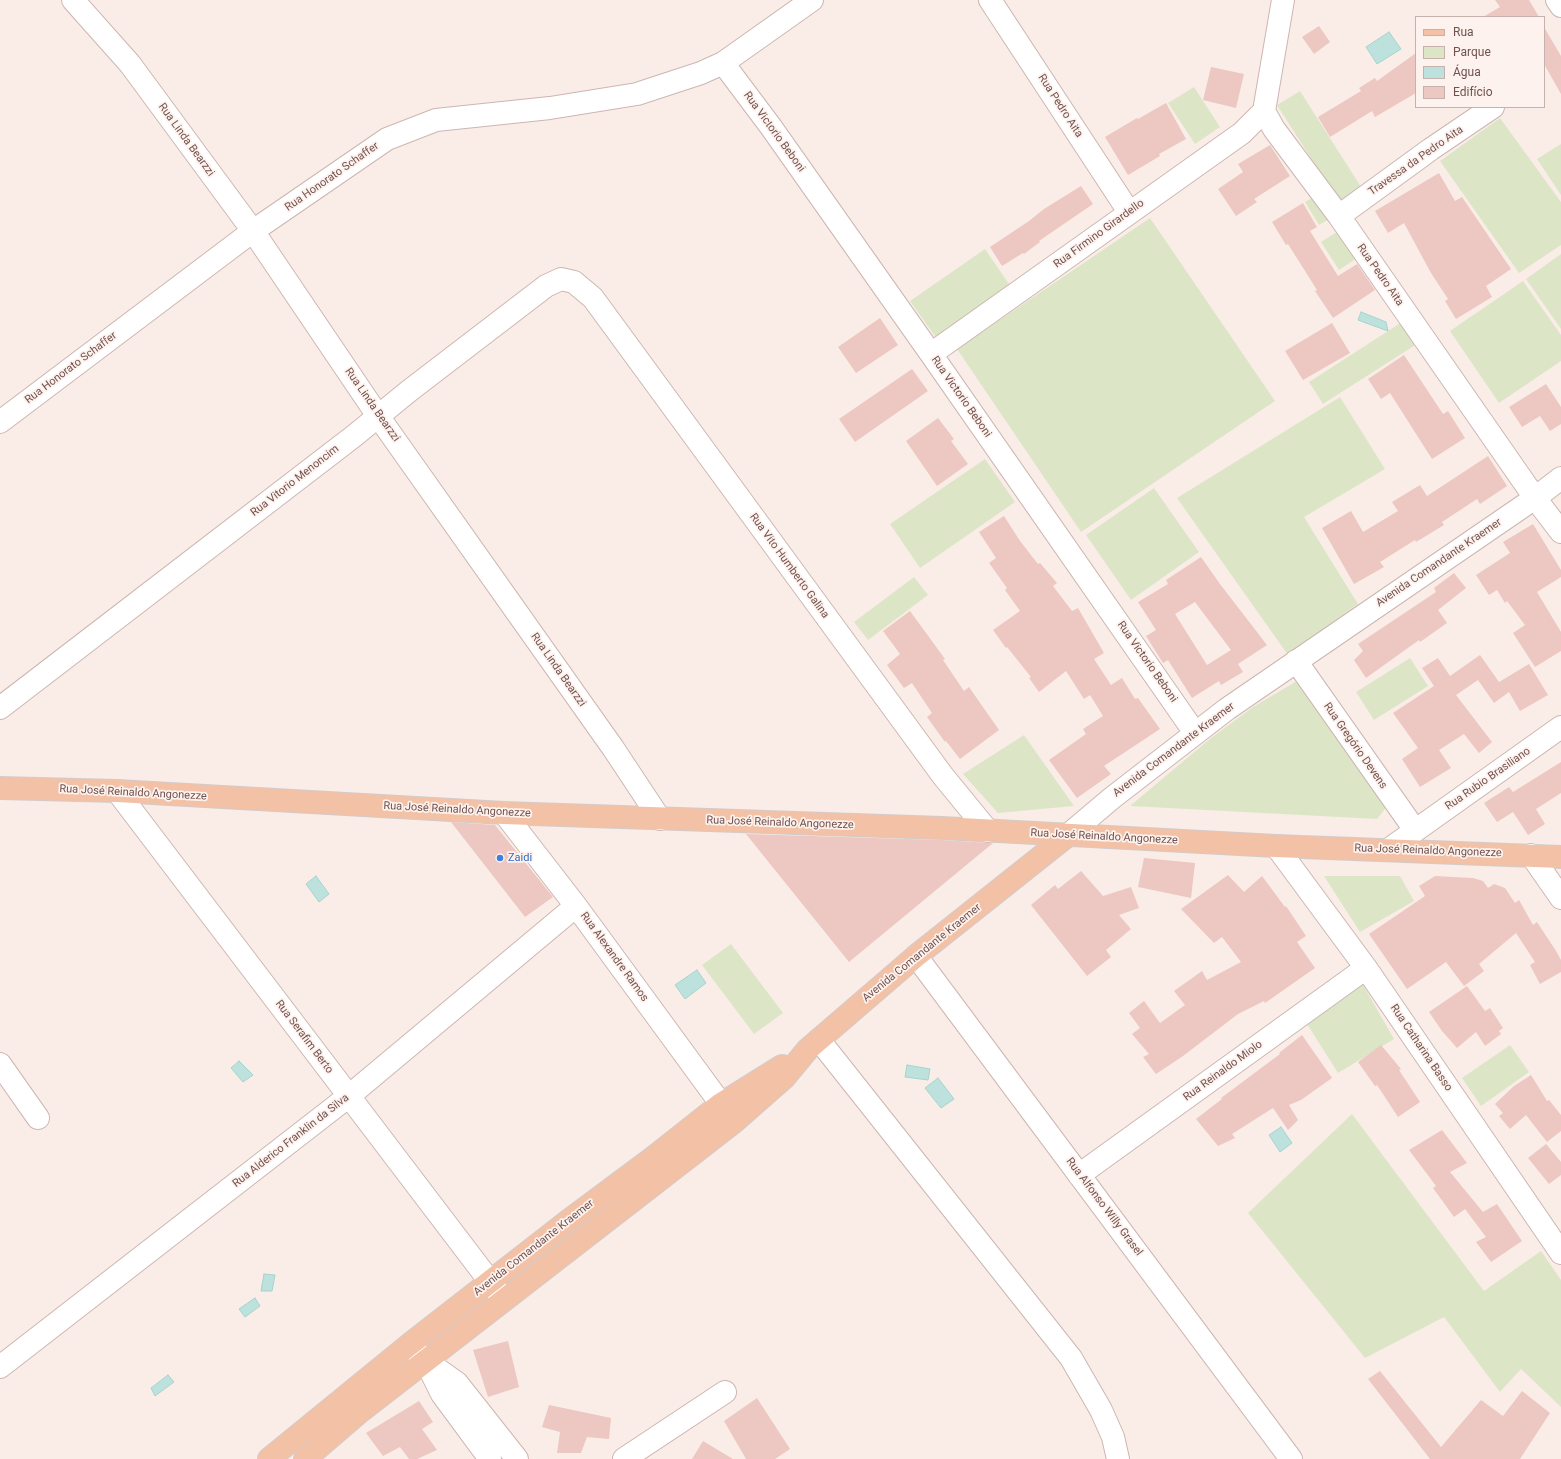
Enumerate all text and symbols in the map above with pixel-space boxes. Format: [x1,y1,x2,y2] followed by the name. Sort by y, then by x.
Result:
[1415,16,1545,108] legend
[1453,25,1474,39] text: Rua
[1453,45,1491,59] text: Parque
[1453,65,1481,79] text: Água
[1035,72,1085,140] street label: Rua Pedro Aita
[1453,85,1493,99] text: Edifício
[740,89,808,175] street label: Rua Victorio Beboni
[155,101,217,179] street label: Rua Linda Bearzzi
[1366,123,1466,199] street label: Travessa da Pedro Aita
[283,140,381,214] street label: Rua Honorato Schaffer
[1051,197,1147,271] street label: Rua Firmino Girardello
[1354,242,1406,308] street label: Rua Pedro Aita
[23,329,119,407] street label: Rua Honorato Schaffer
[928,354,994,440] street label: Rua Victorio Beboni
[342,366,402,444] street label: Rua Linda Bearzzi
[248,442,342,520] street label: Rua Vitorio Menoncim
[746,511,832,621] street label: Rua Vito Humberto Galina
[1374,516,1504,610] street label: Avenida Comandante Kraemer
[1114,619,1180,705] street label: Rua Victorio Beboni
[528,631,588,709] street label: Rua Linda Bearzzi
[1111,700,1237,800] street label: Avenida Comandante Kraemer
[1320,700,1390,792] street label: Rua Gregório Devens
[1443,745,1533,813] street label: Rua Rubio Brasiliano
[59,783,207,803] street label: Rua José Reinaldo Angonezze
[383,800,531,820] street label: Rua José Reinaldo Angonezze
[706,814,854,832] street label: Rua José Reinaldo Angonezze
[1030,827,1178,847] street label: Rua José Reinaldo Angonezze
[1354,842,1502,860] street label: Rua José Reinaldo Angonezze
[508,851,532,865] place label: Zaidi
[495,853,505,863] marker: Zaidi
[860,901,984,1005] street label: Avenida Comandante Kraemer
[577,910,651,1004] street label: Rua Alexandre Ramos
[272,998,336,1076] street label: Rua Serafim Berto
[1387,1002,1455,1094] street label: Rua Catharina Basso
[1181,1038,1265,1104] street label: Rua Reinaldo Miolo
[230,1092,352,1190] street label: Rua Alderico Franklin da Silva
[1063,1155,1145,1259] street label: Rua Alfonso Willy Grasel
[471,1197,597,1299] street label: Avenida Comandante Kraemer

